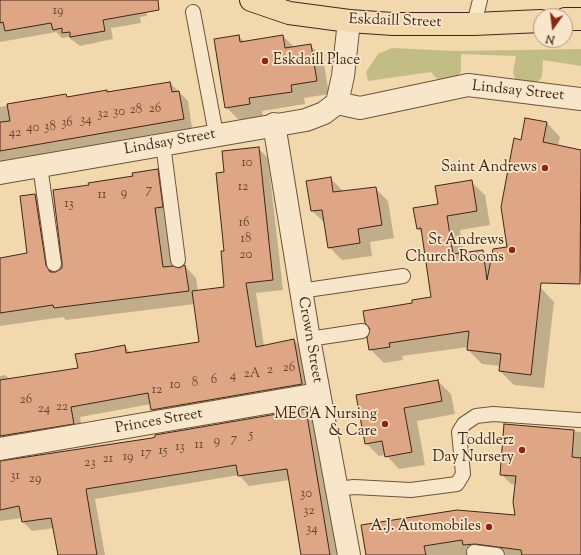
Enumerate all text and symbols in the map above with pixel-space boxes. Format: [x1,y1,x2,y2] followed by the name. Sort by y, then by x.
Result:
[53,4,63,20] house number: 19
[533,8,573,48] north arrow
[348,11,442,33] street label: Eskdaill Street
[544,30,557,47] text: N
[273,52,360,70] place label: Eskdaill Place
[260,56,270,66] marker: Eskdaill Place
[471,78,565,106] street label: Lindsay Street
[149,102,161,118] house number: 26
[130,103,142,119] house number: 28
[113,105,125,121] house number: 30
[97,107,109,123] house number: 32
[80,113,92,129] house number: 34
[61,116,73,132] house number: 36
[44,120,56,136] house number: 38
[26,121,40,137] house number: 40
[9,126,21,142] house number: 42
[123,126,217,160] street label: Lindsay Street
[241,156,253,172] house number: 10
[441,159,537,177] place label: Saint Andrews
[540,163,550,173] marker: Saint Andrews
[238,180,248,196] house number: 12
[146,183,152,199] house number: 7
[121,186,127,202] house number: 9
[98,188,106,204] house number: 11
[64,197,74,213] house number: 13
[239,216,249,232] house number: 16
[241,232,251,248] house number: 18
[405,232,504,267] place label: St Andrews Church Rooms
[507,245,517,255] marker: St Andrews Church Rooms
[240,248,252,264] house number: 20
[293,295,325,385] street label: Crown Street
[283,361,295,377] house number: 26
[267,363,273,379] house number: 2
[244,367,260,383] house number: 2A
[230,369,236,385] house number: 4
[211,373,217,389] house number: 6
[192,376,198,392] house number: 8
[169,378,181,394] house number: 10
[152,383,162,399] house number: 12
[20,393,32,409] house number: 26
[56,400,68,416] house number: 22
[38,402,50,418] house number: 24
[114,405,204,439] street label: Princes Street
[274,406,377,441] place label: MEGA Nursing & Care
[380,419,390,429] marker: MEGA Nursing & Care
[249,428,253,444] house number: 5
[231,432,237,448] house number: 7
[433,432,514,467] place label: Toddlerz Day Nursery
[214,434,220,450] house number: 9
[195,438,203,454] house number: 11
[175,440,185,456] house number: 13
[159,444,167,460] house number: 15
[517,445,527,455] marker: Toddlerz Day Nursery
[141,446,151,462] house number: 17
[123,450,133,466] house number: 19
[103,452,113,468] house number: 21
[84,456,96,472] house number: 23
[10,469,20,485] house number: 31
[29,472,41,488] house number: 29
[300,487,312,503] house number: 30
[303,504,315,520] house number: 32
[371,518,481,536] place label: A.J. Automobiles
[306,522,318,538] house number: 34
[484,522,494,532] marker: A.J. Automobiles

